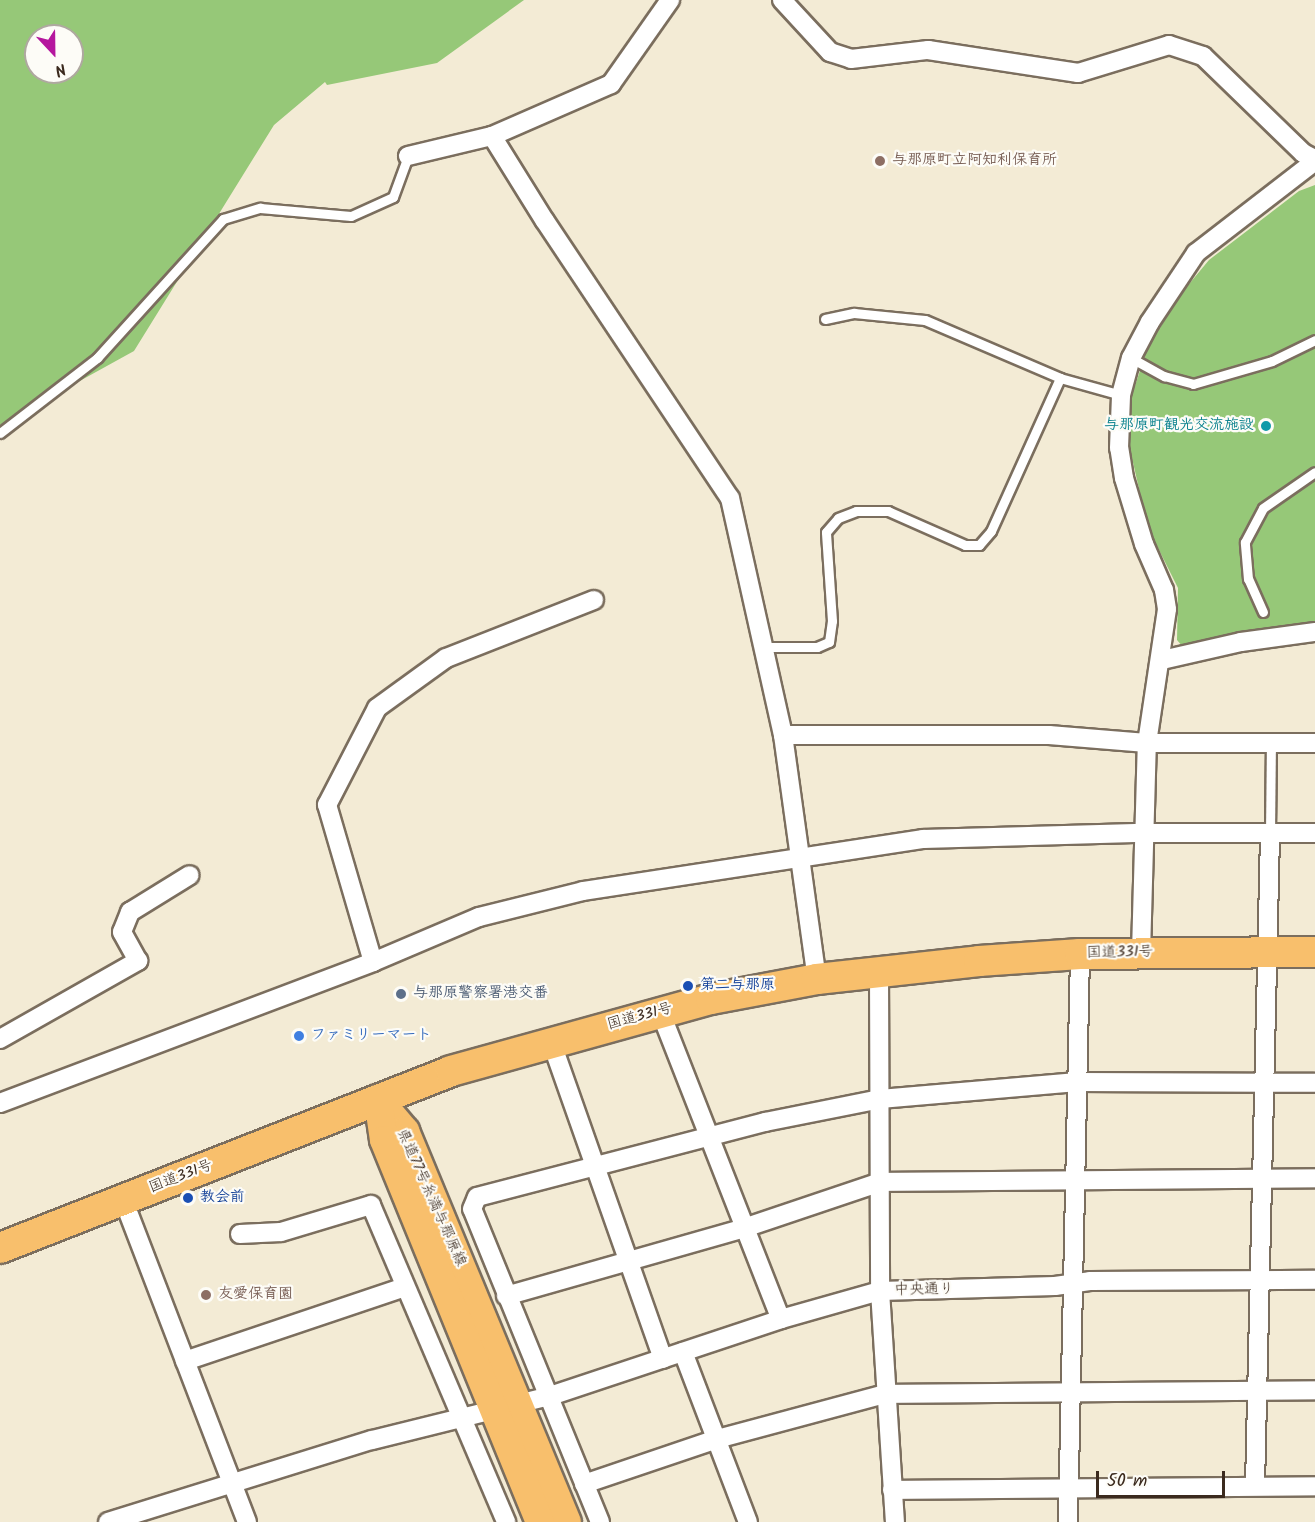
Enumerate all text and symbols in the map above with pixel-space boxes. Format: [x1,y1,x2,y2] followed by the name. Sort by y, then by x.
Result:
[24,24,84,84] north arrow
[51,56,70,83] text: N
[892,152,1057,170] place label: 与那原町立阿知利保育所
[873,154,887,168] marker: 与那原町立阿知利保育所
[1104,417,1254,435] place label: 与那原町観光交流施設
[1259,419,1273,433] marker: 与那原町観光交流施設
[1086,943,1154,963] street label: 国道331号
[700,977,775,995] place label: 第二与那原
[681,979,695,993] marker: 第二与那原
[413,985,548,1003] place label: 与那原警察署港交番
[394,987,408,1001] marker: 与那原警察署港交番
[605,1000,675,1034] street label: 国道331号
[311,1027,431,1045] place label: ファミリーマート
[292,1029,306,1043] marker: ファミリーマート
[393,1126,469,1270] street label: 県道77号糸満与那原線
[147,1157,215,1197] street label: 国道331号
[200,1189,245,1207] place label: 教会前
[181,1191,195,1205] marker: 教会前
[894,1280,954,1300] street label: 中央通り
[218,1286,293,1304] place label: 友愛保育園
[199,1288,213,1302] marker: 友愛保育園
[1099,1459,1228,1497] scale bar
[1107,1467,1147,1496] text: 50 m

